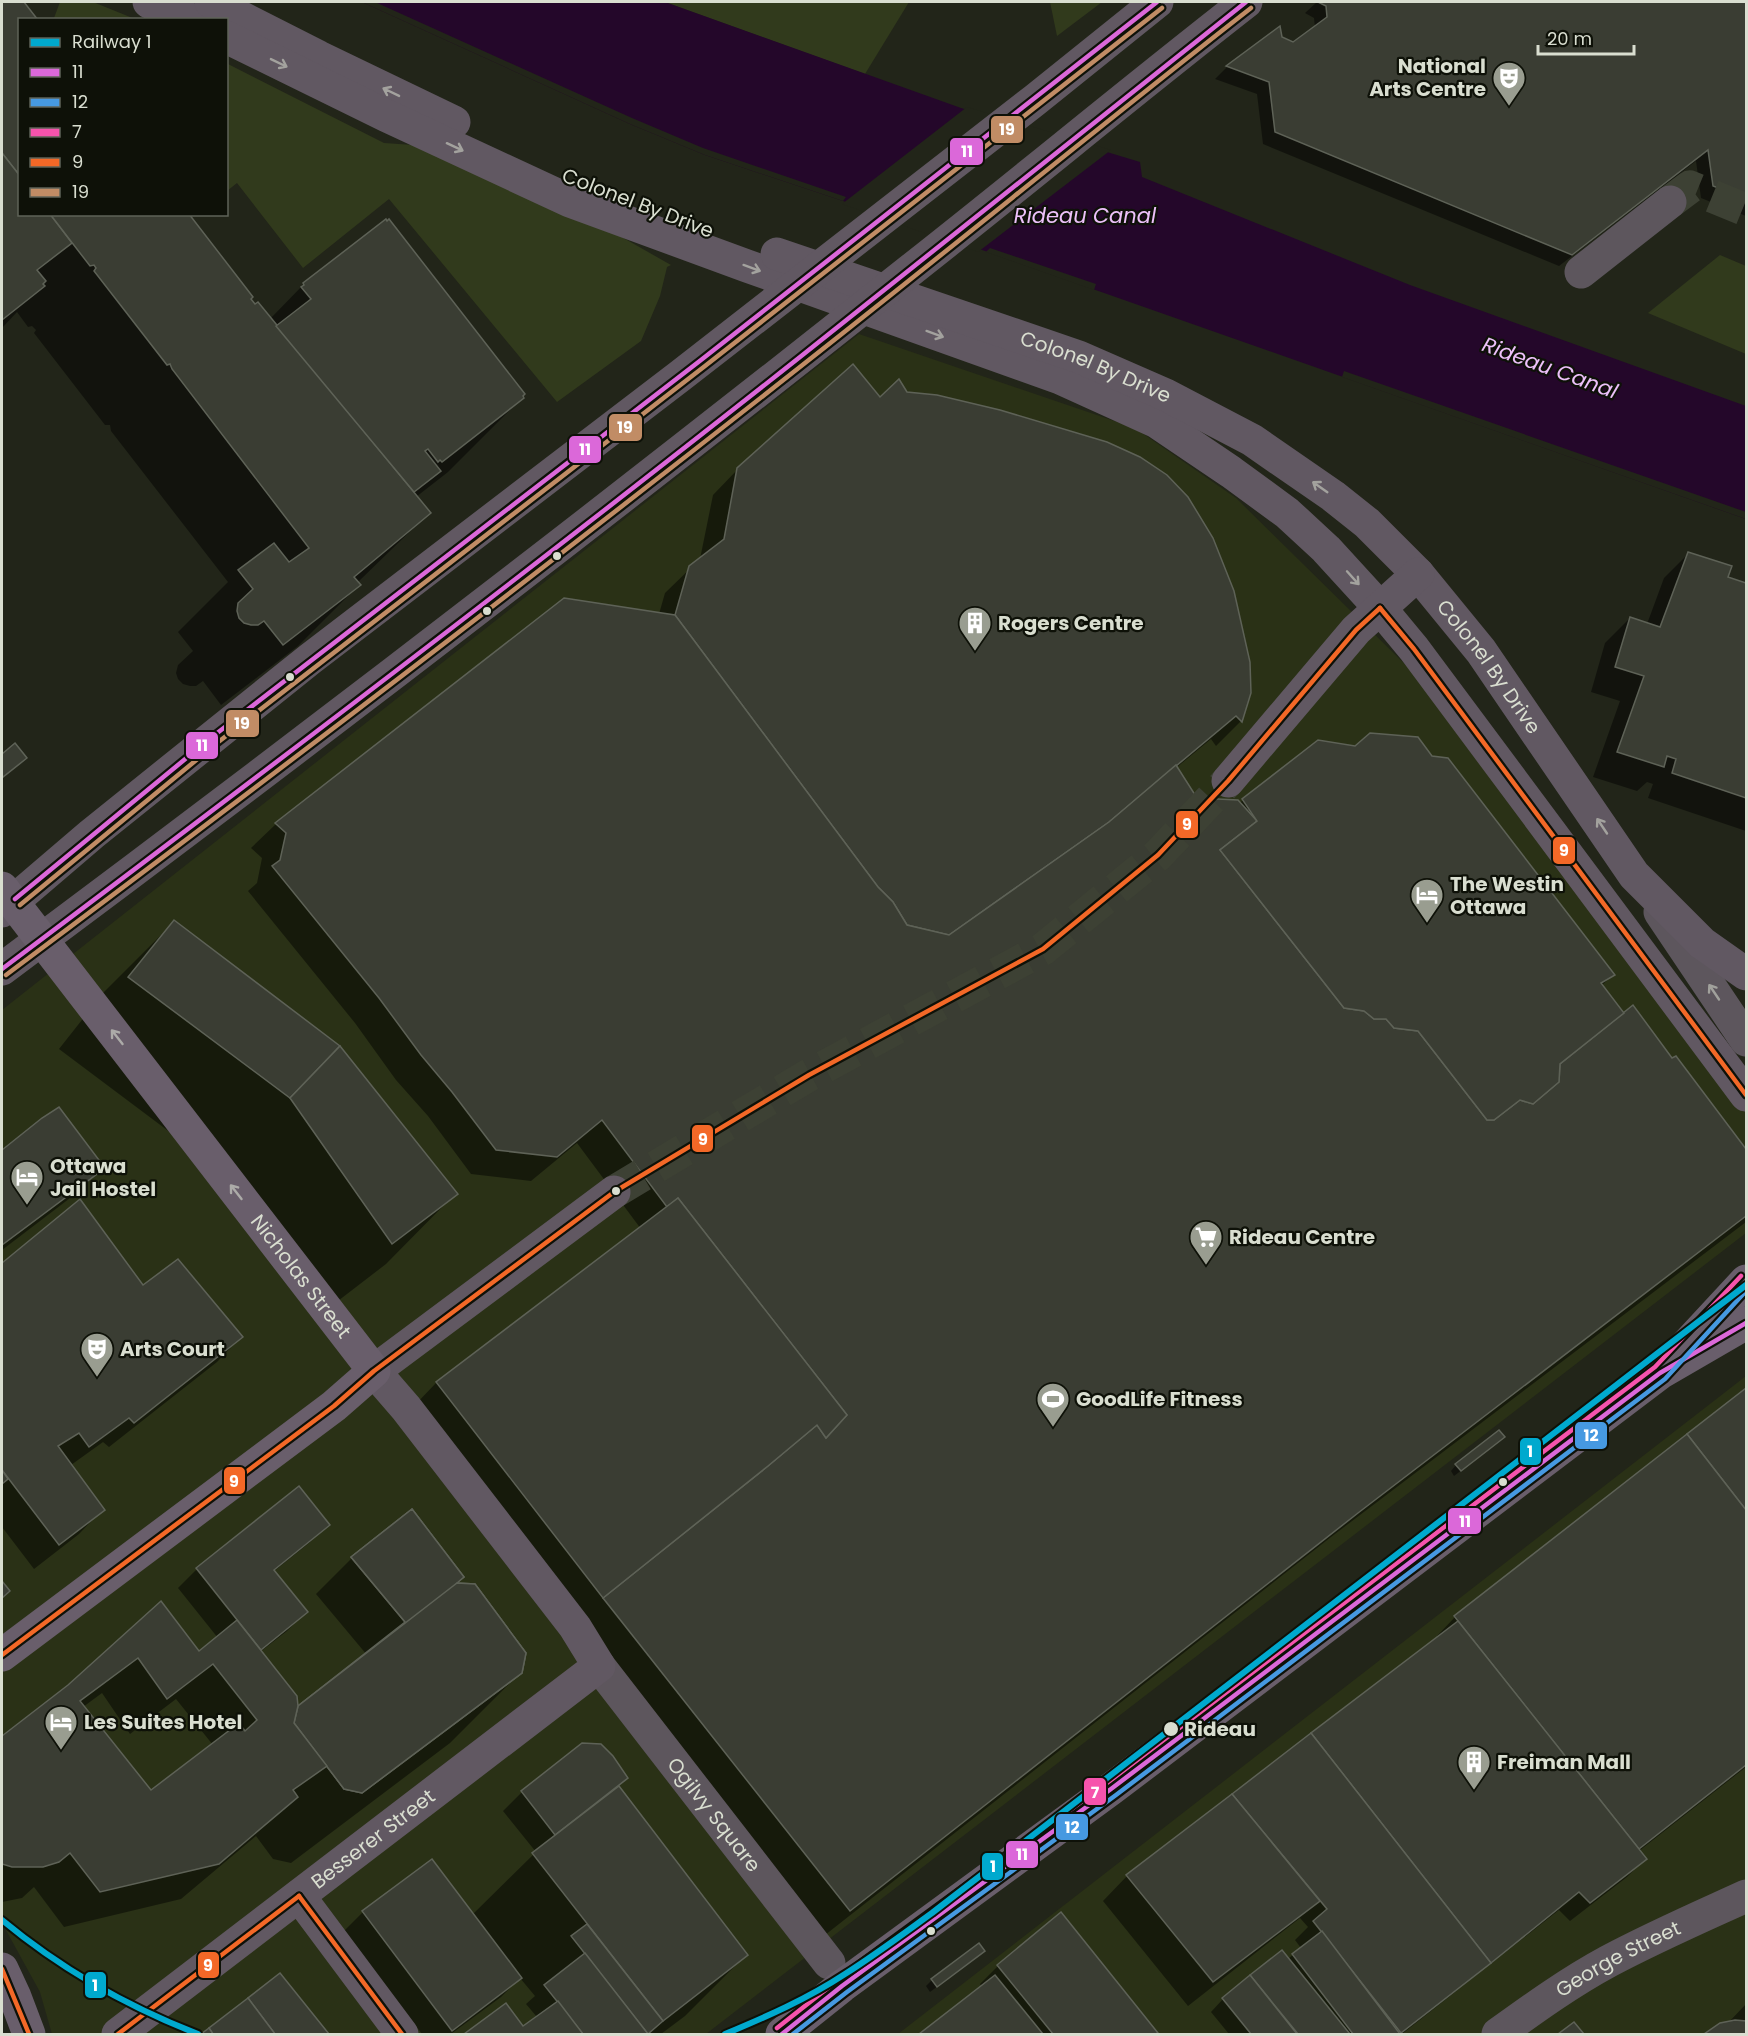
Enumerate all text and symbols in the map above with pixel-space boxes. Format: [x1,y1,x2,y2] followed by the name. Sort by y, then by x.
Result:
[18,18,228,216] legend
[1538,18,1634,56] scale bar
[1547,26,1592,51] text: 20 m
[72,29,152,54] text: Railway 1
[1369,52,1486,103] place label: National Arts Centre
[270,57,288,69] one-way arrow
[72,59,84,84] text: 11
[1491,60,1527,107] theatre icon: National Arts Centre
[382,85,400,97] one-way arrow
[72,89,88,114] text: 12
[990,115,1024,144] line badge: 19
[999,118,1015,141] text: 19
[72,119,82,144] text: 7
[949,137,984,166] line badge: 11
[961,140,973,163] text: 11
[445,142,463,154] one-way arrow
[72,149,83,174] text: 9
[558,161,718,245] street label: Colonel By Drive
[72,179,89,204] text: 19
[1014,201,1157,230] water label: Rideau Canal
[742,264,761,275] one-way arrow
[1016,324,1175,410] street label: Colonel By Drive
[926,329,944,340] one-way arrow
[1478,330,1623,406] water label: Rideau Canal
[608,413,643,442] line badge: 19
[617,416,633,439] text: 19
[568,435,602,464] line badge: 11
[579,438,591,461] text: 11
[1313,481,1329,493] one-way arrow
[551,550,563,562] unlabelled marker
[1346,570,1360,585] one-way arrow
[1430,593,1548,740] street label: Colonel By Drive
[481,605,493,617] unlabelled marker
[957,605,993,652] building icon: Rogers Centre
[998,609,1144,637] place label: Rogers Centre
[284,671,296,683] unlabelled marker
[225,709,260,738] line badge: 19
[234,712,250,735] text: 19
[185,731,219,760] line badge: 11
[196,734,208,757] text: 11
[1175,810,1199,839] line badge: 9
[1182,813,1192,836] text: 9
[1595,818,1607,835] one-way arrow
[1552,836,1576,865] line badge: 9
[1559,839,1569,862] text: 9
[1450,870,1564,921] place label: The Westin Ottawa
[1409,877,1445,924] hotel icon: The Westin Ottawa
[1708,984,1720,1000] one-way arrow
[111,1030,124,1046] one-way arrow
[691,1124,714,1153] line badge: 9
[698,1128,708,1151] text: 9
[50,1152,156,1203] place label: Ottawa Jail Hostel
[9,1159,45,1206] hotel icon: Ottawa Jail Hostel
[230,1184,243,1200] one-way arrow
[610,1185,622,1197] unlabelled marker
[244,1208,358,1344] street label: Nicholas Street
[1188,1219,1224,1266] supermarket icon: Rideau Centre
[1229,1223,1375,1251] place label: Rideau Centre
[79,1331,115,1378] theatre icon: Arts Court
[120,1335,225,1363] place label: Arts Court
[1035,1381,1071,1428] sports icon: GoodLife Fitness
[1076,1385,1243,1413] place label: GoodLife Fitness
[1574,1421,1608,1450] line badge: 12
[1583,1424,1599,1447] text: 12
[1519,1437,1542,1466] line badge: 1
[1527,1440,1533,1463] text: 1
[223,1466,246,1495] line badge: 9
[229,1470,239,1493] text: 9
[1497,1476,1509,1488] unlabelled marker
[1447,1507,1482,1535] line badge: 11
[1459,1510,1471,1533] text: 11
[43,1704,79,1751] hotel icon: Les Suites Hotel
[84,1708,242,1736] place label: Les Suites Hotel
[1184,1715,1256,1743] place label: Rideau
[1162,1720,1180,1738] marker: Rideau
[1456,1744,1492,1791] building icon: Freiman Mall
[1497,1748,1631,1776] place label: Freiman Mall
[661,1751,768,1878] street label: Ogilvy Square
[1083,1777,1107,1806] line badge: 7
[1091,1781,1100,1804] text: 7
[305,1782,441,1895] street label: Besserer Street
[1055,1813,1089,1841] line badge: 12
[1064,1816,1080,1839] text: 12
[1005,1840,1039,1869] line badge: 11
[1016,1843,1028,1866] text: 11
[981,1852,1004,1881] line badge: 1
[990,1855,996,1878] text: 1
[1550,1914,1685,2004] street label: George Street
[925,1925,937,1937] unlabelled marker
[197,1951,220,1979] line badge: 9
[203,1954,213,1977] text: 9
[84,1971,107,1999] line badge: 1
[92,1974,98,1997] text: 1

